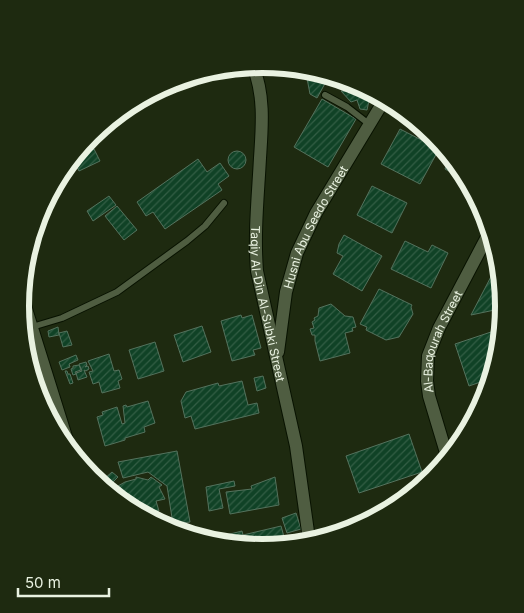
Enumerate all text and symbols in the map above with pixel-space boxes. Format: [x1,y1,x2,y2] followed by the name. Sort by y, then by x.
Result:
[280,163,351,290] street label: Husni Abu Seedo Street
[248,225,289,383] street label: Taqiy Al-Din Al-Subki Street
[419,288,465,394] street label: Al-Baqourah Street
[18,566,109,598] scale bar
[25,573,61,592] text: 50 m

